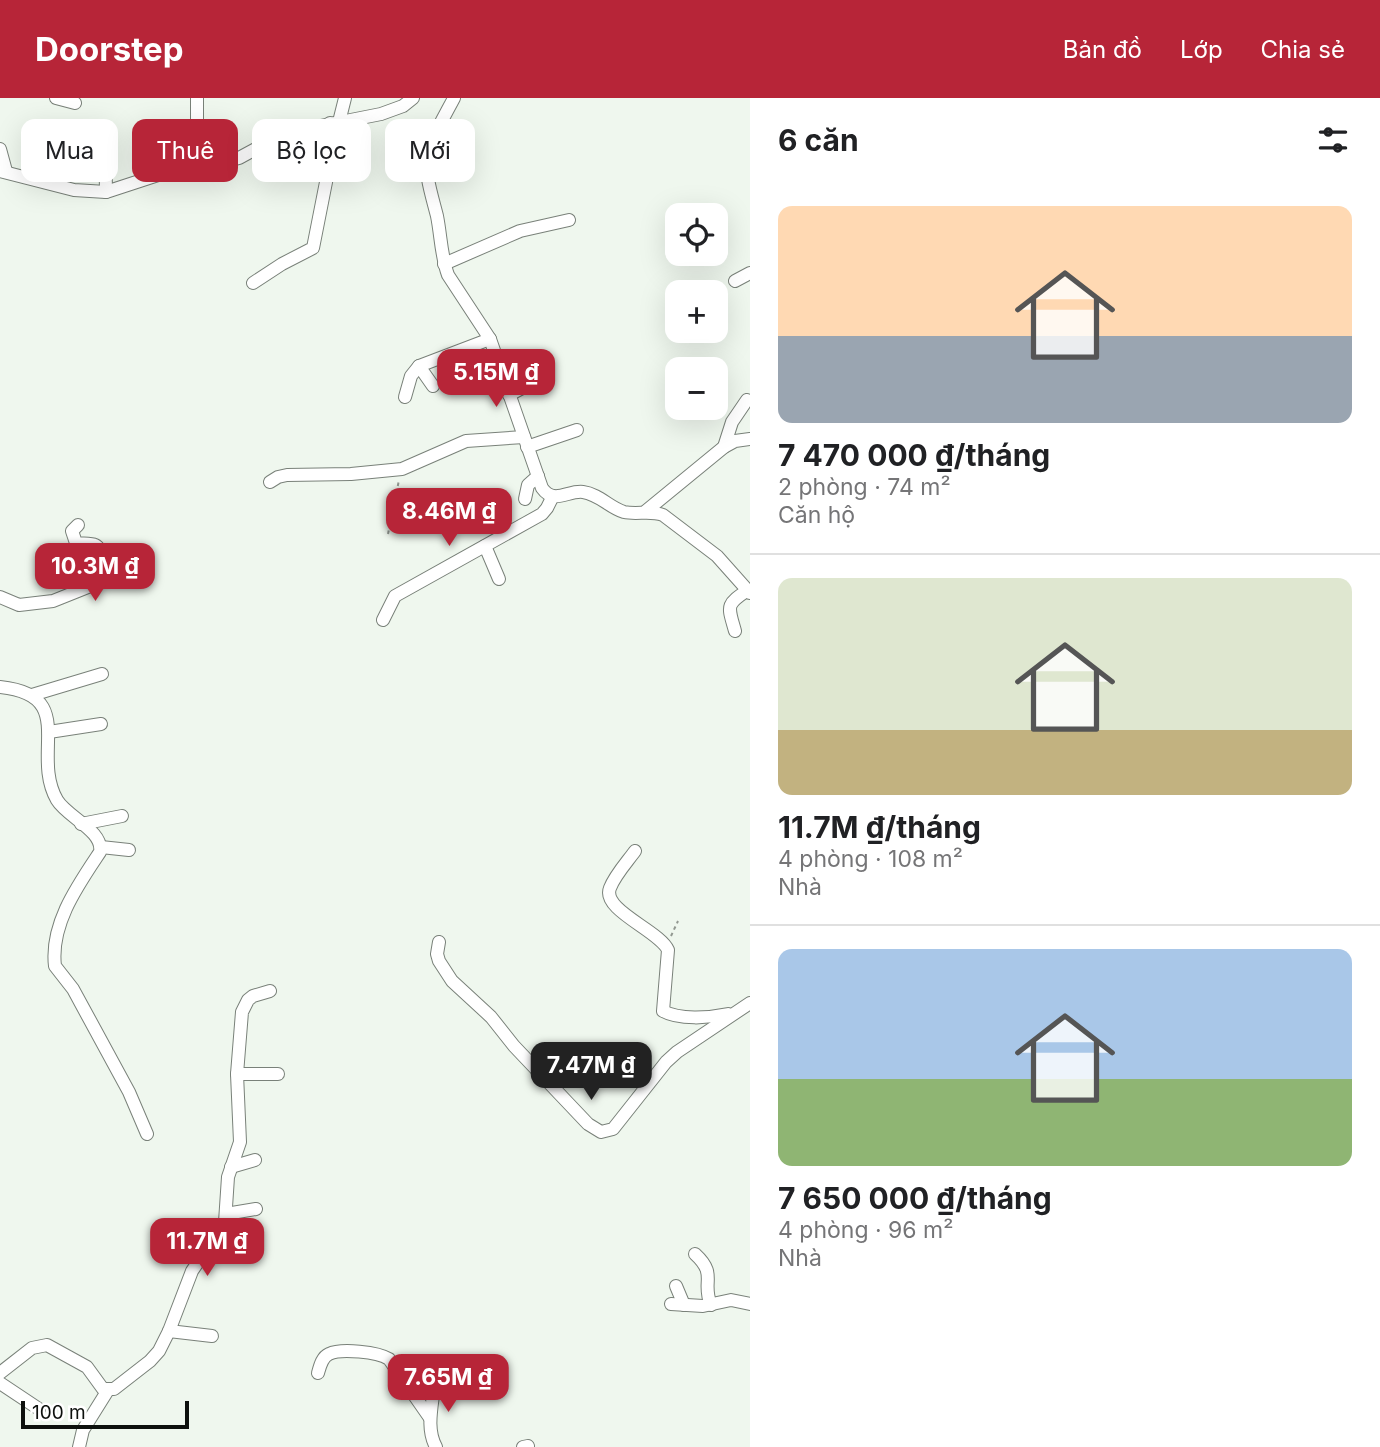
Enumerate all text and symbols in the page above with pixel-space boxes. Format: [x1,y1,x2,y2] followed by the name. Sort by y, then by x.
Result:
[35,29,183,69] text: Doorstep
[1063,35,1142,64] text: Bản đồ
[1180,35,1223,64] text: Lớp
[1261,35,1345,64] text: Chia sẻ
[21,119,118,182] chip: Mua
[132,119,238,182] chip: Thuê
[252,119,371,182] chip: Bộ lọc
[385,119,475,182] chip: Mới
[1314,121,1352,159] icon: filters
[778,122,859,158] text: 6 căn
[665,203,728,420] map controls
[665,203,728,266] button: locate
[1002,252,1128,378] icon: home
[665,280,728,343] button: +
[431,350,561,409] pin: 5.15M ₫
[665,357,728,420] button: −
[453,358,539,386] text: 5.15M ₫
[778,437,1050,473] text: 7 470 000 ₫/tháng
[778,473,951,501] text: 2 phòng · 74 m²
[384,489,514,548] pin: 8.46M ₫
[402,497,496,525] text: 8.46M ₫
[778,501,855,529] text: Căn hộ
[30,544,160,603] pin: 10.3M ₫
[51,552,139,580] text: 10.3M ₫
[1002,624,1128,750] icon: home
[778,809,981,845] text: 11.7M ₫/tháng
[778,845,963,873] text: 4 phòng · 108 m²
[778,873,822,901] text: Nhà
[1002,995,1128,1121] icon: home
[526,1042,656,1102] pin: 7.47M ₫
[547,1051,635,1079] text: 7.47M ₫
[778,1180,1052,1216] text: 7 650 000 ₫/tháng
[778,1216,953,1244] text: 4 phòng · 96 m²
[142,1218,272,1278] pin: 11.7M ₫
[166,1227,248,1255] text: 11.7M ₫
[778,1244,822,1272] text: Nhà
[383,1354,513,1414] pin: 7.65M ₫
[404,1363,492,1391] text: 7.65M ₫
[21,1398,189,1430] scale bar
[32,1401,86,1424] text: 100 m

